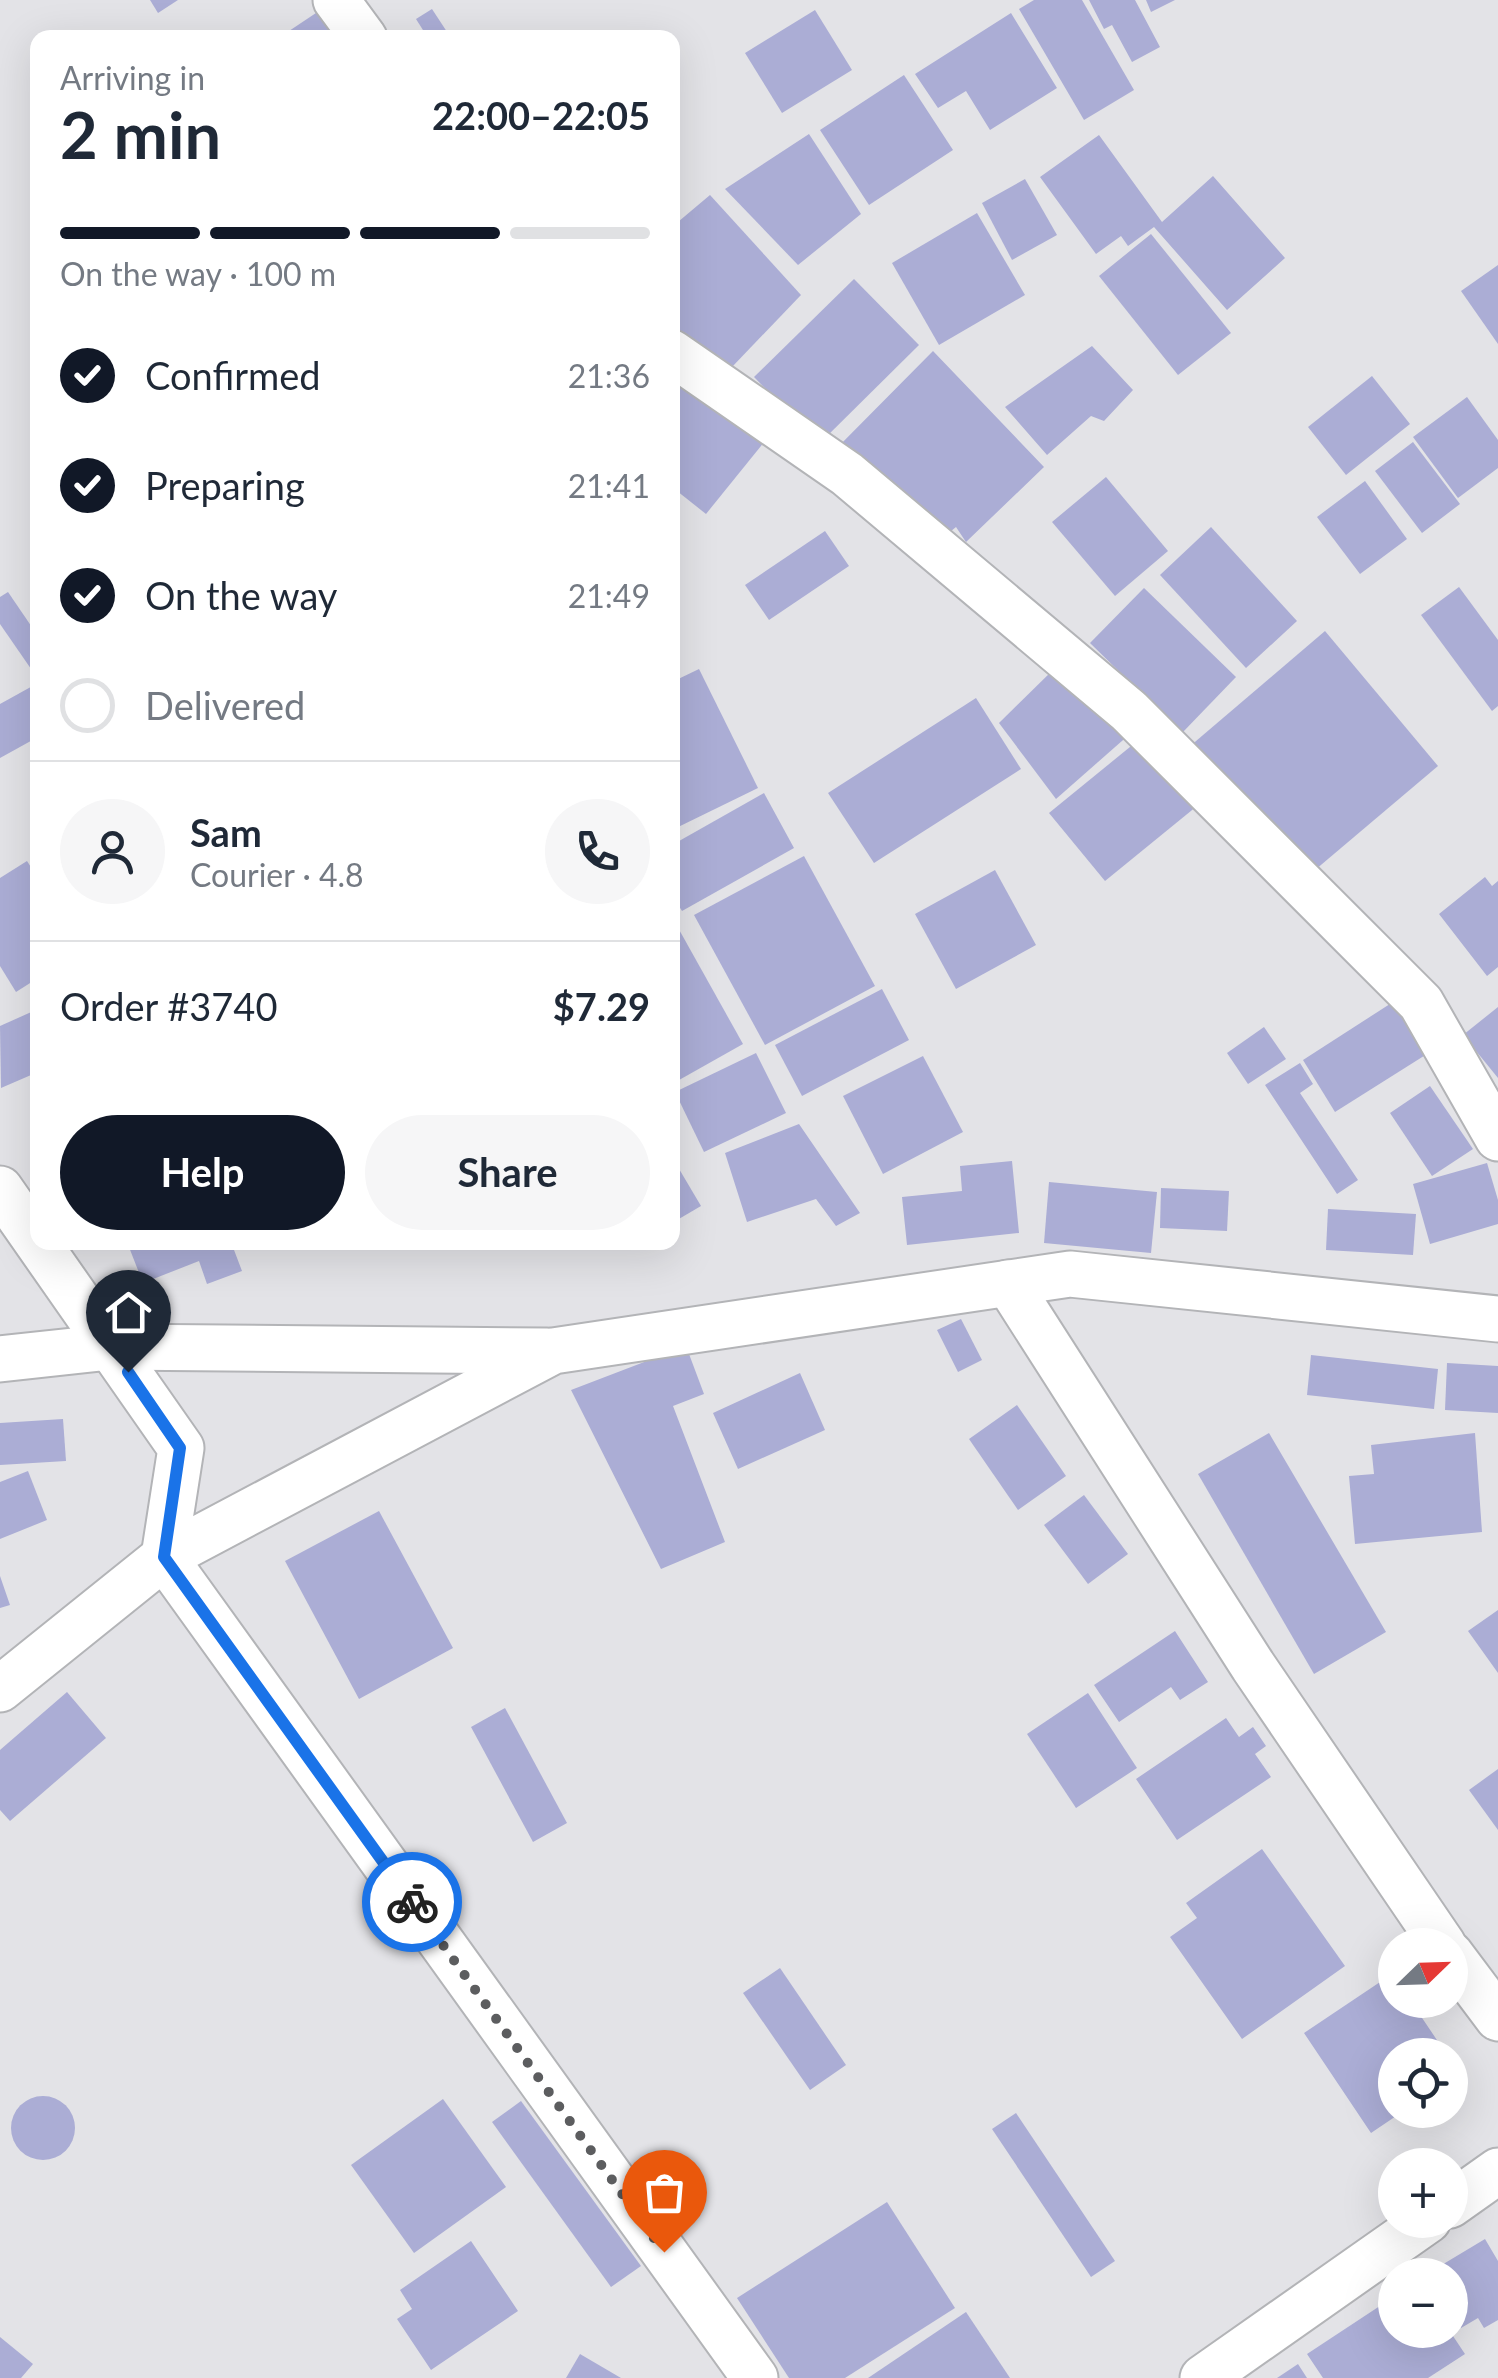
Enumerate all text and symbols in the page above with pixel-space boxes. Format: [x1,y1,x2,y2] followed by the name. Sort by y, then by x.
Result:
[60,58,205,97] text: Arriving in
[432,92,650,138] text: 22:00–22:05
[60,95,221,173] text: 2 min
[60,254,336,293] text: On the way · 100 m
[60,348,115,403] icon: check
[145,352,321,398] text: Confirmed
[568,356,650,395] text: 21:36
[60,458,115,513] icon: check
[145,462,305,508] text: Preparing
[568,466,650,505] text: 21:41
[60,568,115,623] icon: check
[145,572,337,618] text: On the way
[568,576,650,615] text: 21:49
[145,682,305,728] text: Delivered
[60,799,165,904] button: person
[545,799,650,904] button: phone
[190,809,262,855] text: Sam
[190,855,364,894] text: Courier · 4.8
[60,983,277,1029] text: Order #3740
[553,983,650,1029] text: $7.29
[60,1115,345,1230] button: Help
[365,1115,650,1230] button: Share
[86,1270,171,1373] pin
[101,1285,156,1340] icon: home
[362,1852,462,1952] courier
[385,1875,440,1930] icon: bike
[1378,1928,1468,2018] north arrow
[1378,1928,1468,2348] map controls
[1378,2038,1468,2128] button: locate
[1378,2148,1468,2238] button: +
[622,2150,707,2253] pin
[637,2165,692,2220] icon: bag
[1378,2258,1468,2348] button: −

